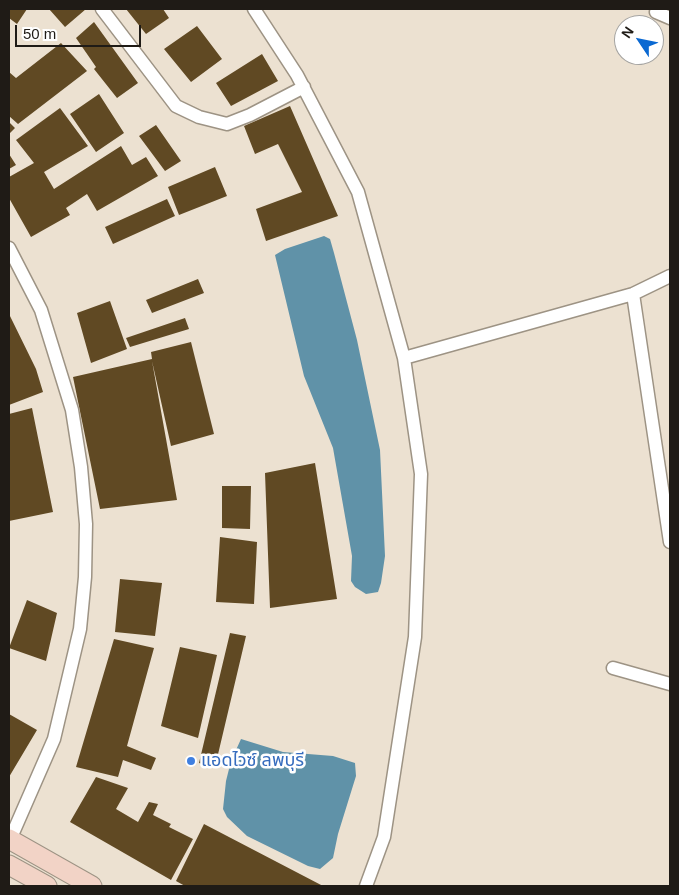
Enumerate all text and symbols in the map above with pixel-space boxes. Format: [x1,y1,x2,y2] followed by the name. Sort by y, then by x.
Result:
[18,15,144,47] scale bar
[614,15,664,65] north arrow
[618,24,637,41] text: N
[23,25,56,42] text: 50 m
[201,750,304,772] place label: แอดไวซ์ ลพบุรี
[185,755,197,767] marker: แอดไวซ์ ลพบุรี

